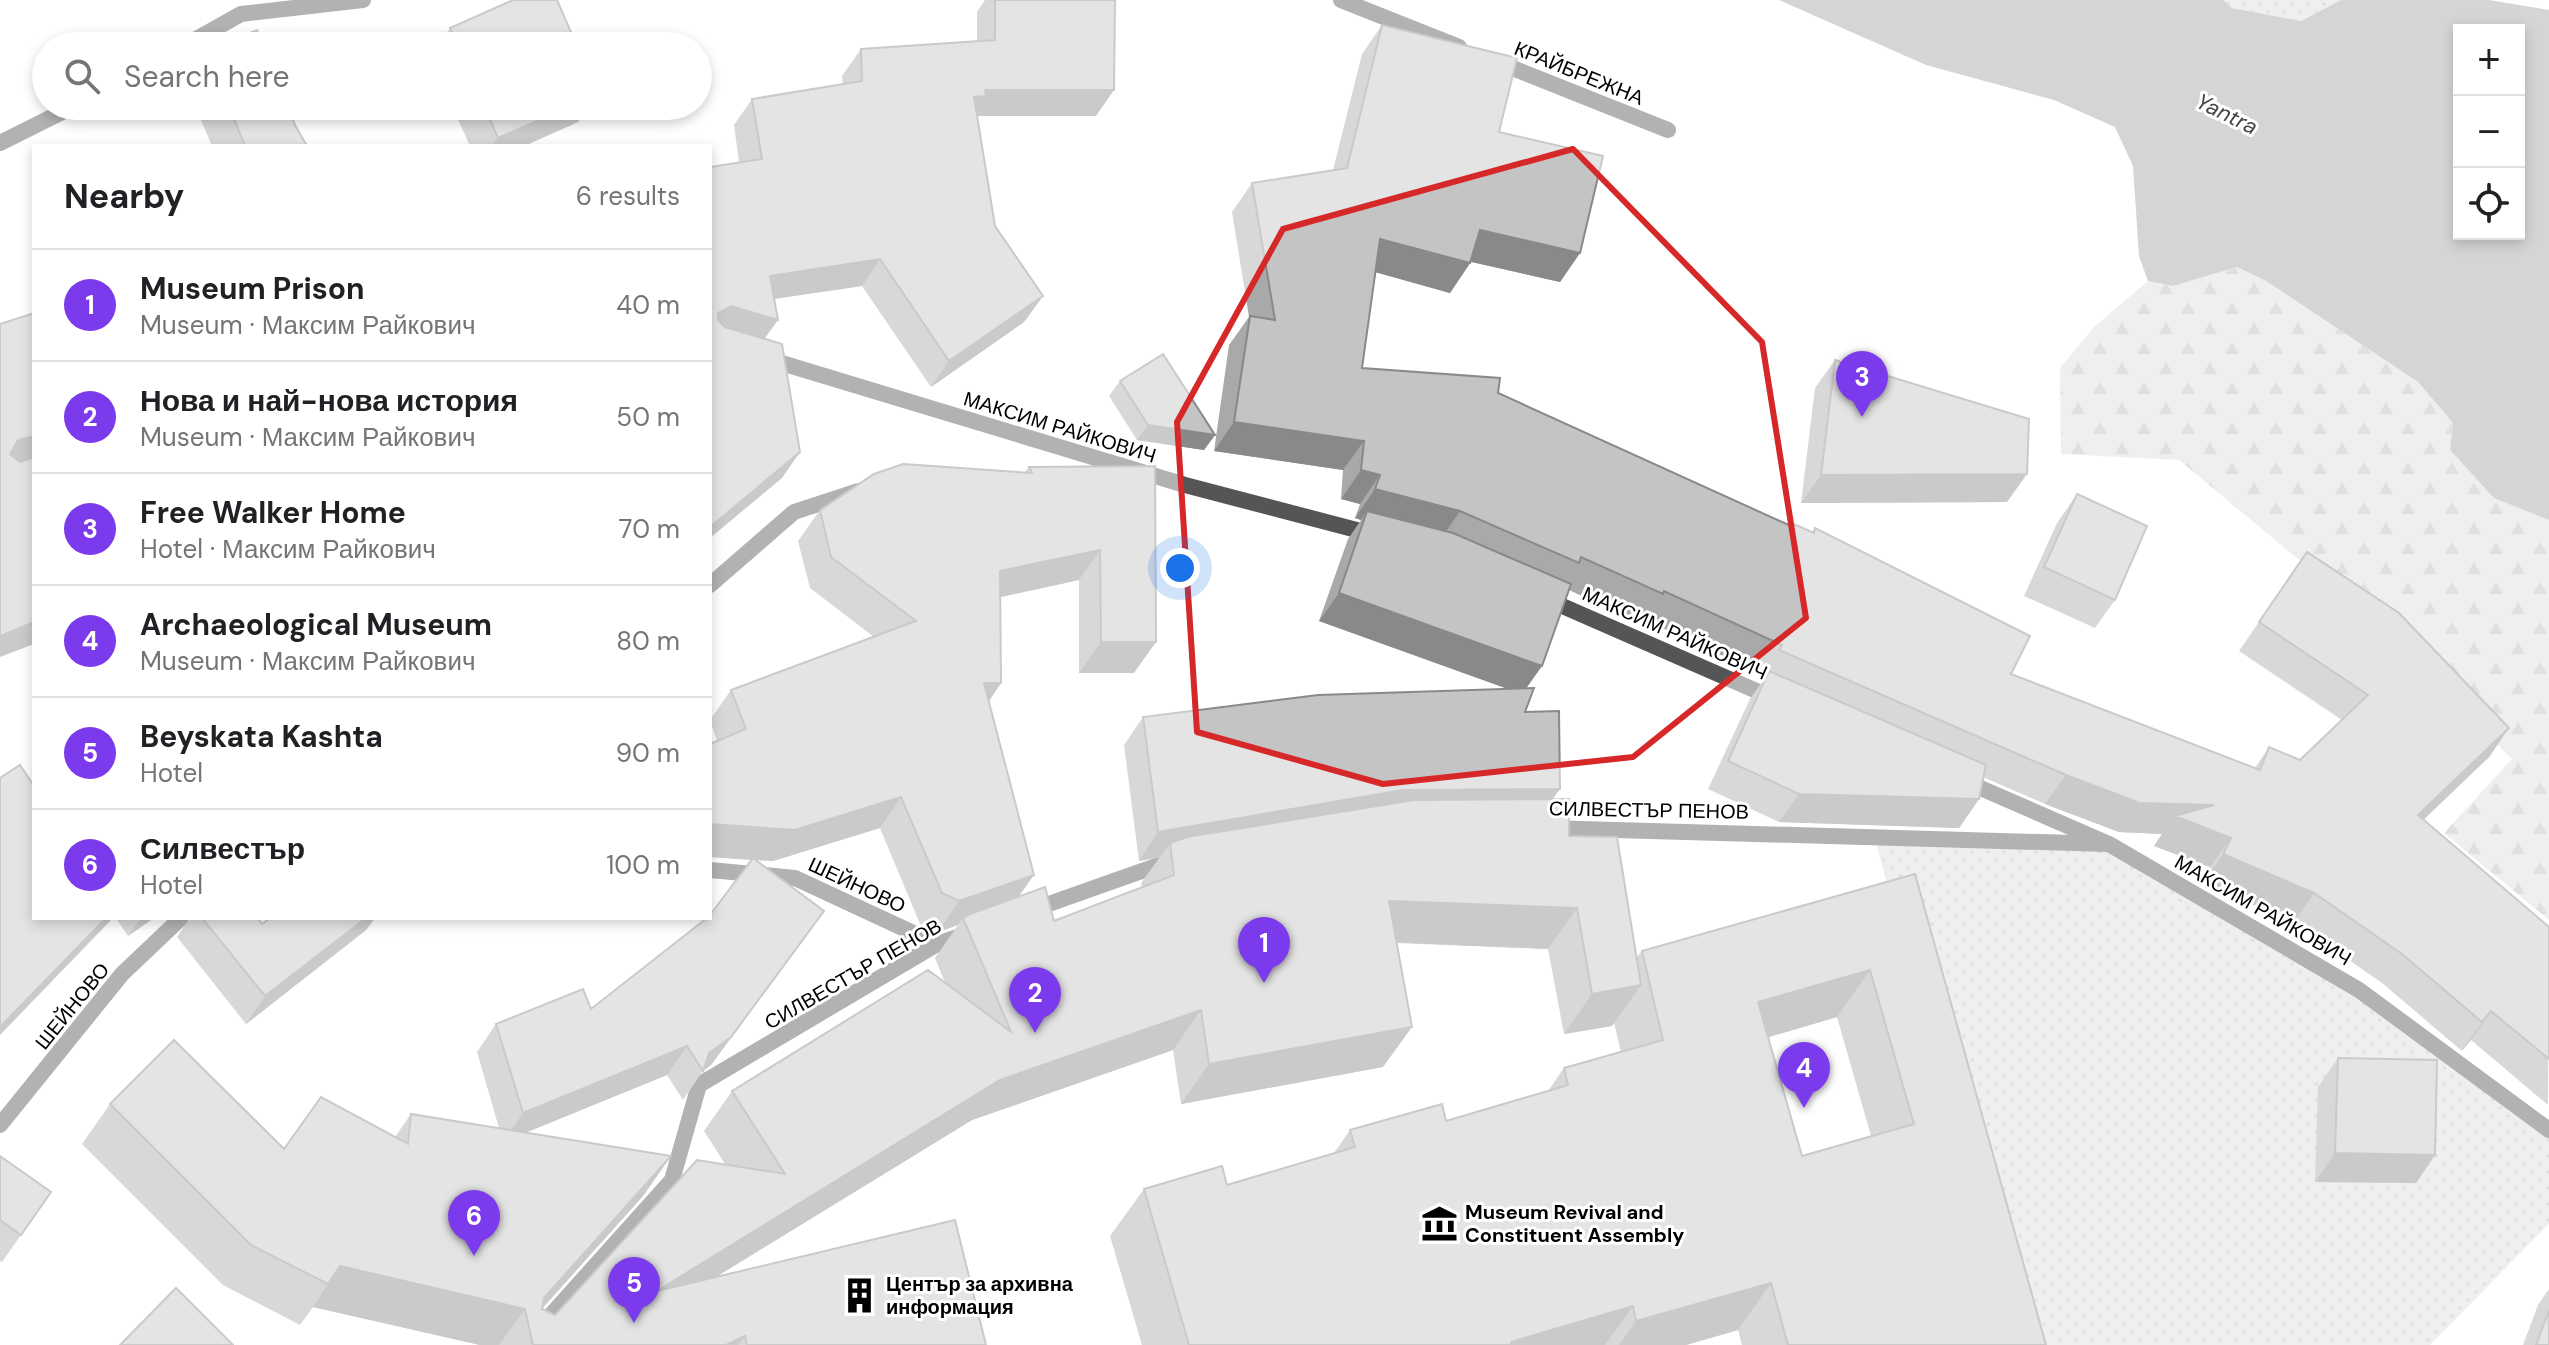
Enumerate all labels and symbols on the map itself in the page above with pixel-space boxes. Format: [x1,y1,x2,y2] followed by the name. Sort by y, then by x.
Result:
[1510,35,1648,111] street label: КРАЙБРЕЖНА
[2191,87,2263,141] water label: Yantra
[1836,351,1888,417] pin: 3
[961,385,1159,469] street label: МАКСИМ РАЙКОВИЧ
[1160,548,1200,588] your location
[1578,580,1772,686] street label: МАКСИМ РАЙКОВИЧ
[1549,795,1749,825] street label: СИЛВЕСТЪР ПЕНОВ
[2170,849,2356,971] street label: МАКСИМ РАЙКОВИЧ
[804,851,910,919] street label: ШЕЙНОВО
[760,913,946,1035] street label: СИЛВЕСТЪР ПЕНОВ
[1238,917,1290,983] pin: 1
[29,957,115,1055] street label: ШЕЙНОВО
[1009,967,1061,1033] pin: 2
[1778,1042,1830,1108] pin: 4
[448,1190,500,1256] pin: 6
[1465,1199,1684,1248] place label: Museum Revival and Constituent Assembly
[1420,1204,1458,1242] museum icon: Museum Revival and Constituent Assembly
[608,1257,660,1323] pin: 5
[886,1271,1074,1320] place label: Център за архивна информация
[841,1276,879,1314] building icon: Център за архивна информация

